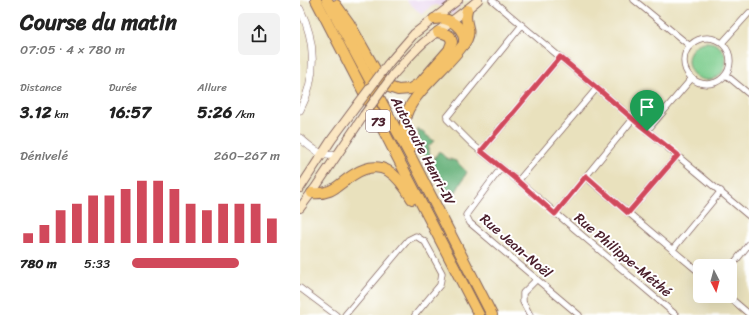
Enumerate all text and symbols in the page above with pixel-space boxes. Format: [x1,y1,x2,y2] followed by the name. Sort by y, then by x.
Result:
[20,3,177,42] text: Course du matin
[238,13,280,55] button: share
[20,38,125,61] text: 07:05 · 4 × 780 m
[20,78,62,97] text: Distance
[109,78,137,97] text: Durée
[197,78,227,97] text: Allure
[630,90,664,131] pin
[383,91,463,211] street label: Autoroute Henri-IV
[636,96,658,118] icon: arrive
[20,97,52,127] text: 3.12
[109,97,151,127] text: 16:57
[197,97,232,127] text: 5:26
[52,105,69,124] text: km
[232,105,255,124] text: /km
[366,110,390,132] road number: 73
[20,144,68,167] text: Dénivelé
[214,144,280,167] text: 260–267 m
[568,206,678,304] street label: Rue Philippe-Méthé
[474,207,559,285] street label: Rue Jean-Noël
[20,252,57,275] text: 780 m
[84,252,110,275] text: 5:33
[693,259,737,303] north arrow
[693,259,737,303] map controls

